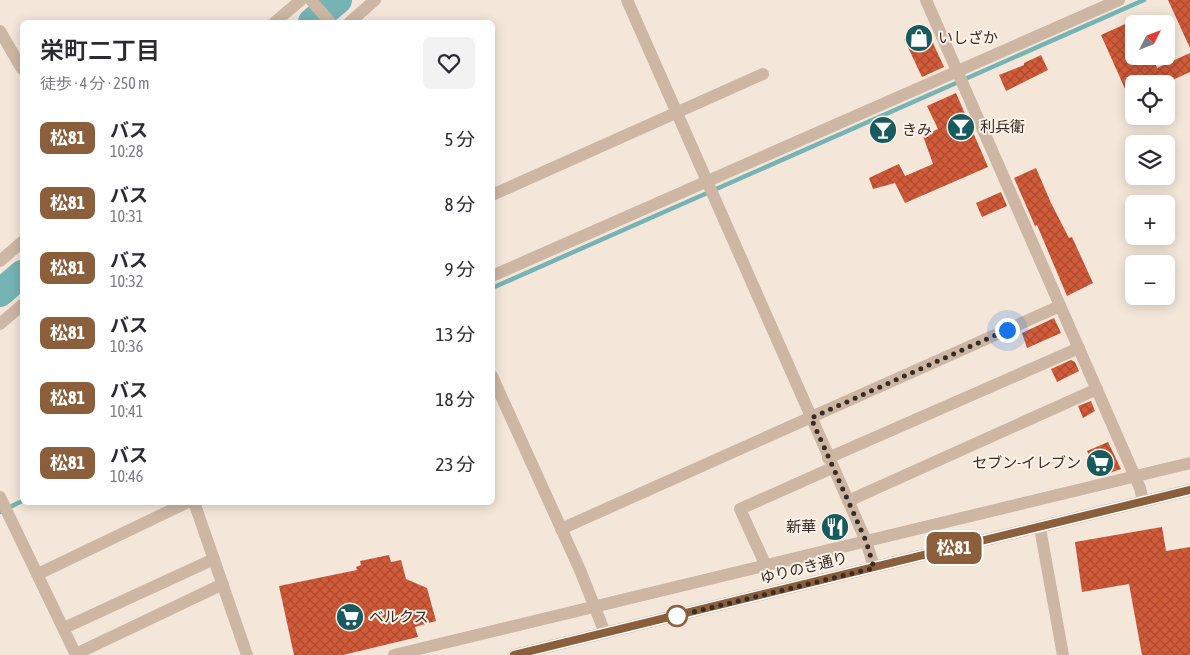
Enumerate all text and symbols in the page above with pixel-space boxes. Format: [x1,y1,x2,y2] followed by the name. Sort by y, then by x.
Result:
[1125,15,1175,65] north arrow
[1125,15,1175,305] map controls
[904,23,934,53] shop icon: いしざか
[938,29,998,46] place label: いしざか
[40,37,160,64] text: 栄町二丁目
[423,37,475,89] button: heart
[40,74,150,92] text: 徒歩 · 4 分 · 250 m
[1125,75,1175,125] button: locate
[946,112,976,142] bar icon: 利兵衛
[868,115,898,145] bar icon: きみ
[980,118,1025,135] place label: 利兵衛
[110,119,148,141] text: バス
[902,121,932,138] place label: きみ
[50,127,85,148] text: 松81
[444,128,475,150] text: 5 分
[1125,135,1175,185] button: layers
[110,142,143,160] text: 10:28
[110,184,148,206] text: バス
[50,192,85,213] text: 松81
[444,193,475,215] text: 8 分
[1125,195,1175,245] button: +
[110,207,143,225] text: 10:31
[110,249,148,271] text: バス
[1125,255,1175,305] button: −
[50,257,85,278] text: 松81
[444,258,475,280] text: 9 分
[110,272,143,290] text: 10:32
[110,314,148,336] text: バス
[995,318,1020,343] your location
[50,322,85,343] text: 松81
[436,323,475,345] text: 13 分
[110,337,143,355] text: 10:36
[110,379,148,401] text: バス
[50,387,85,408] text: 松81
[436,388,475,410] text: 18 分
[110,402,143,420] text: 10:41
[110,444,148,466] text: バス
[1085,448,1115,478] supermarket icon: セブン-イレブン
[50,452,85,473] text: 松81
[436,453,475,475] text: 23 分
[972,454,1081,471] place label: セブン-イレブン
[110,467,143,485] text: 10:46
[820,512,850,542] restaurant icon: 新華
[786,518,816,535] place label: 新華
[925,532,983,564] line badge: 松81
[937,537,971,558] text: 松81
[758,548,849,587] street label: ゆりのき通り
[335,602,365,632] supermarket icon: ベルクス
[666,605,688,627] unlabelled marker
[369,608,429,625] place label: ベルクス

